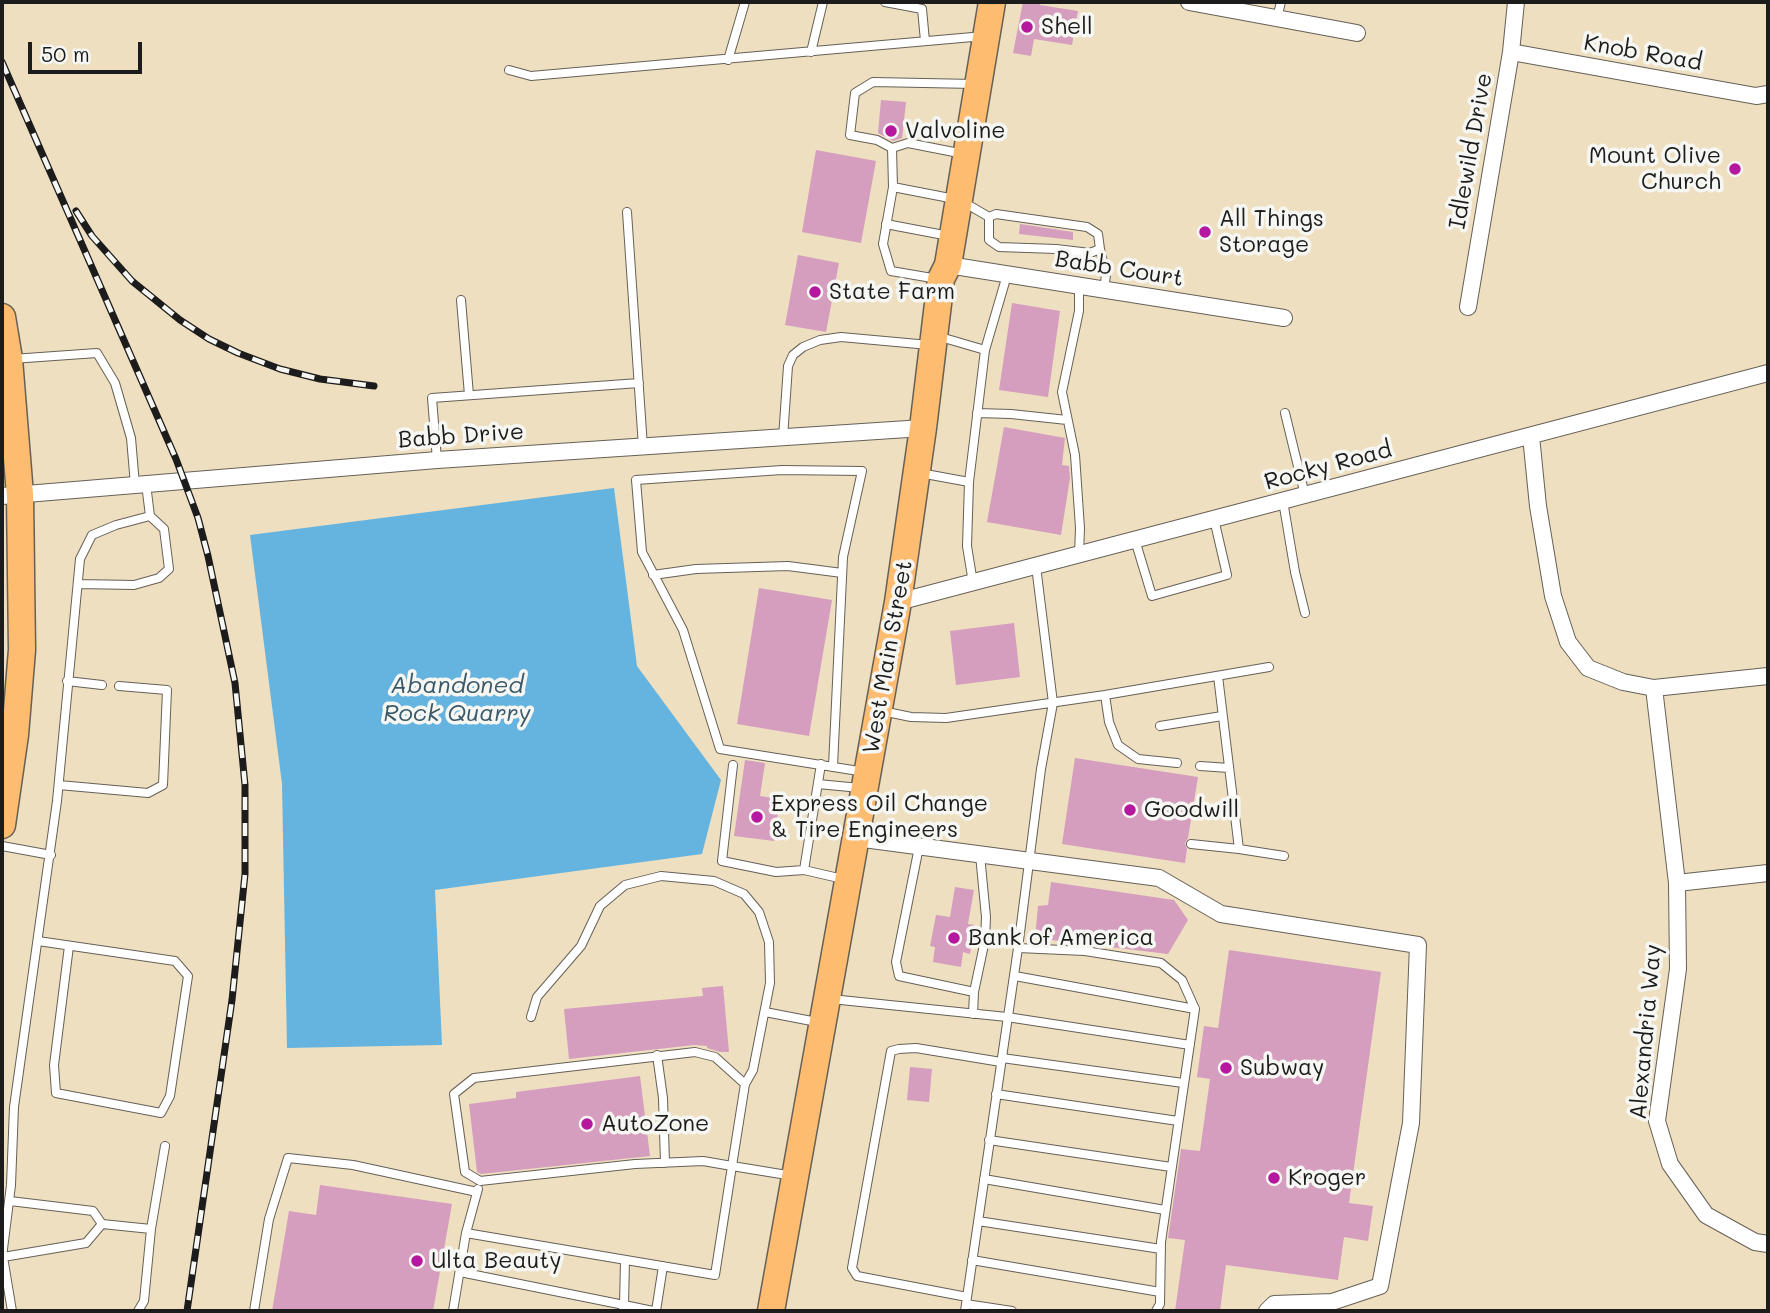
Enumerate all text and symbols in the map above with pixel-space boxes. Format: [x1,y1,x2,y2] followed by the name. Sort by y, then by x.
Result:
[1041,13,1093,41] place label: Shell
[1019,19,1035,35] marker: Shell
[32,28,145,72] scale bar
[1582,29,1704,77] street label: Knob Road
[41,40,90,67] text: 50 m
[1444,71,1498,231] street label: Idlewild Drive
[905,117,1005,145] place label: Valvoline
[883,123,899,139] marker: Valvoline
[1589,142,1721,196] place label: Mount Olive Church
[1727,161,1743,177] marker: Mount Olive Church
[1219,205,1324,259] place label: All Things Storage
[1197,224,1213,240] marker: All Things Storage
[1053,245,1185,293] street label: Babb Court
[829,278,955,306] place label: State Farm
[807,284,823,300] marker: State Farm
[397,418,525,454] street label: Babb Drive
[1261,436,1395,496] street label: Rocky Road
[857,558,919,756] street label: West Main Street
[383,672,531,728] water label: Abandoned Rock Quarry
[771,790,988,844] place label: Express Oil Change & Tire Engineers
[1144,796,1239,824] place label: Goodwill
[1122,802,1138,818] marker: Goodwill
[749,809,765,825] marker: Express Oil Change & Tire Engineers
[968,924,1154,952] place label: Bank of America
[946,930,962,946] marker: Bank of America
[1625,943,1667,1121] street label: Alexandria Way
[1240,1054,1324,1082] place label: Subway
[1218,1060,1234,1076] marker: Subway
[601,1110,709,1138] place label: AutoZone
[579,1116,595,1132] marker: AutoZone
[1288,1164,1366,1192] place label: Kroger
[1266,1170,1282,1186] marker: Kroger
[431,1247,561,1275] place label: Ulta Beauty
[409,1253,425,1269] marker: Ulta Beauty

